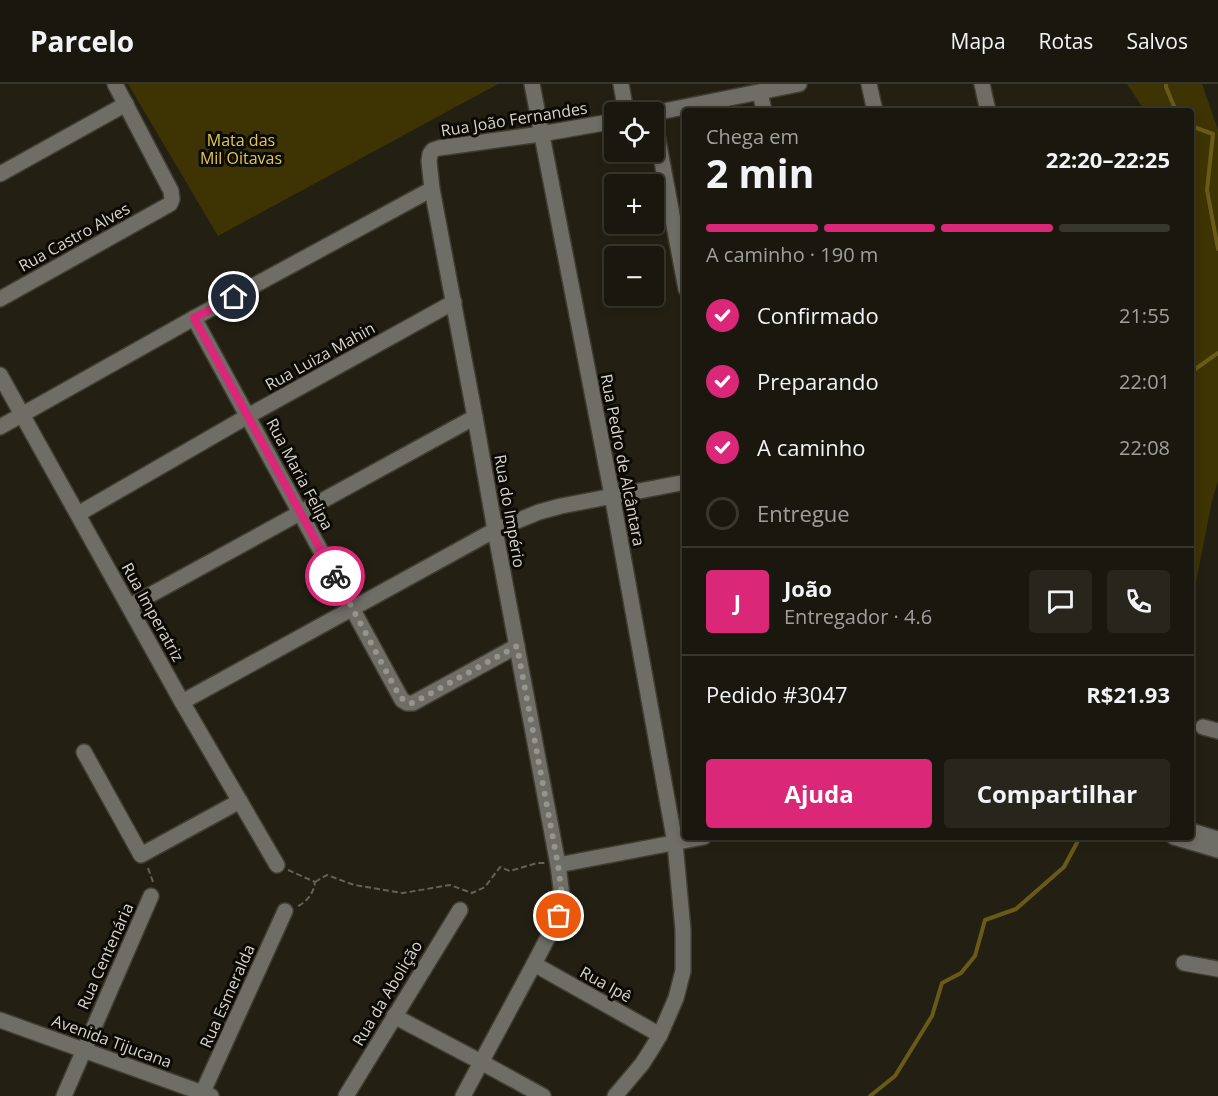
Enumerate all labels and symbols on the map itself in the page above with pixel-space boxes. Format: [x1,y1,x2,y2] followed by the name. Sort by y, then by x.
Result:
[439,97,589,141] street label: Rua João Fernandes
[200,129,282,169] park label: Mata das Mil Oitavas
[14,197,134,277] street label: Rua Castro Alves
[208,271,259,322] pin
[261,317,379,395] street label: Rua Luiza Mahin
[596,372,650,548] street label: Rua Pedro de Alcântara
[261,414,339,534] street label: Rua Maria Felipa
[489,453,531,569] street label: Rua do Império
[305,546,365,606] courier
[117,559,189,665] street label: Rua Imperatriz
[533,890,584,941] pin
[72,899,138,1013] street label: Rua Centenária
[347,936,427,1050] street label: Rua da Abolição
[194,941,260,1051] street label: Rua Esmeralda
[576,961,636,1007] street label: Rua Ipê
[49,1009,175,1073] street label: Avenida Tijucana

